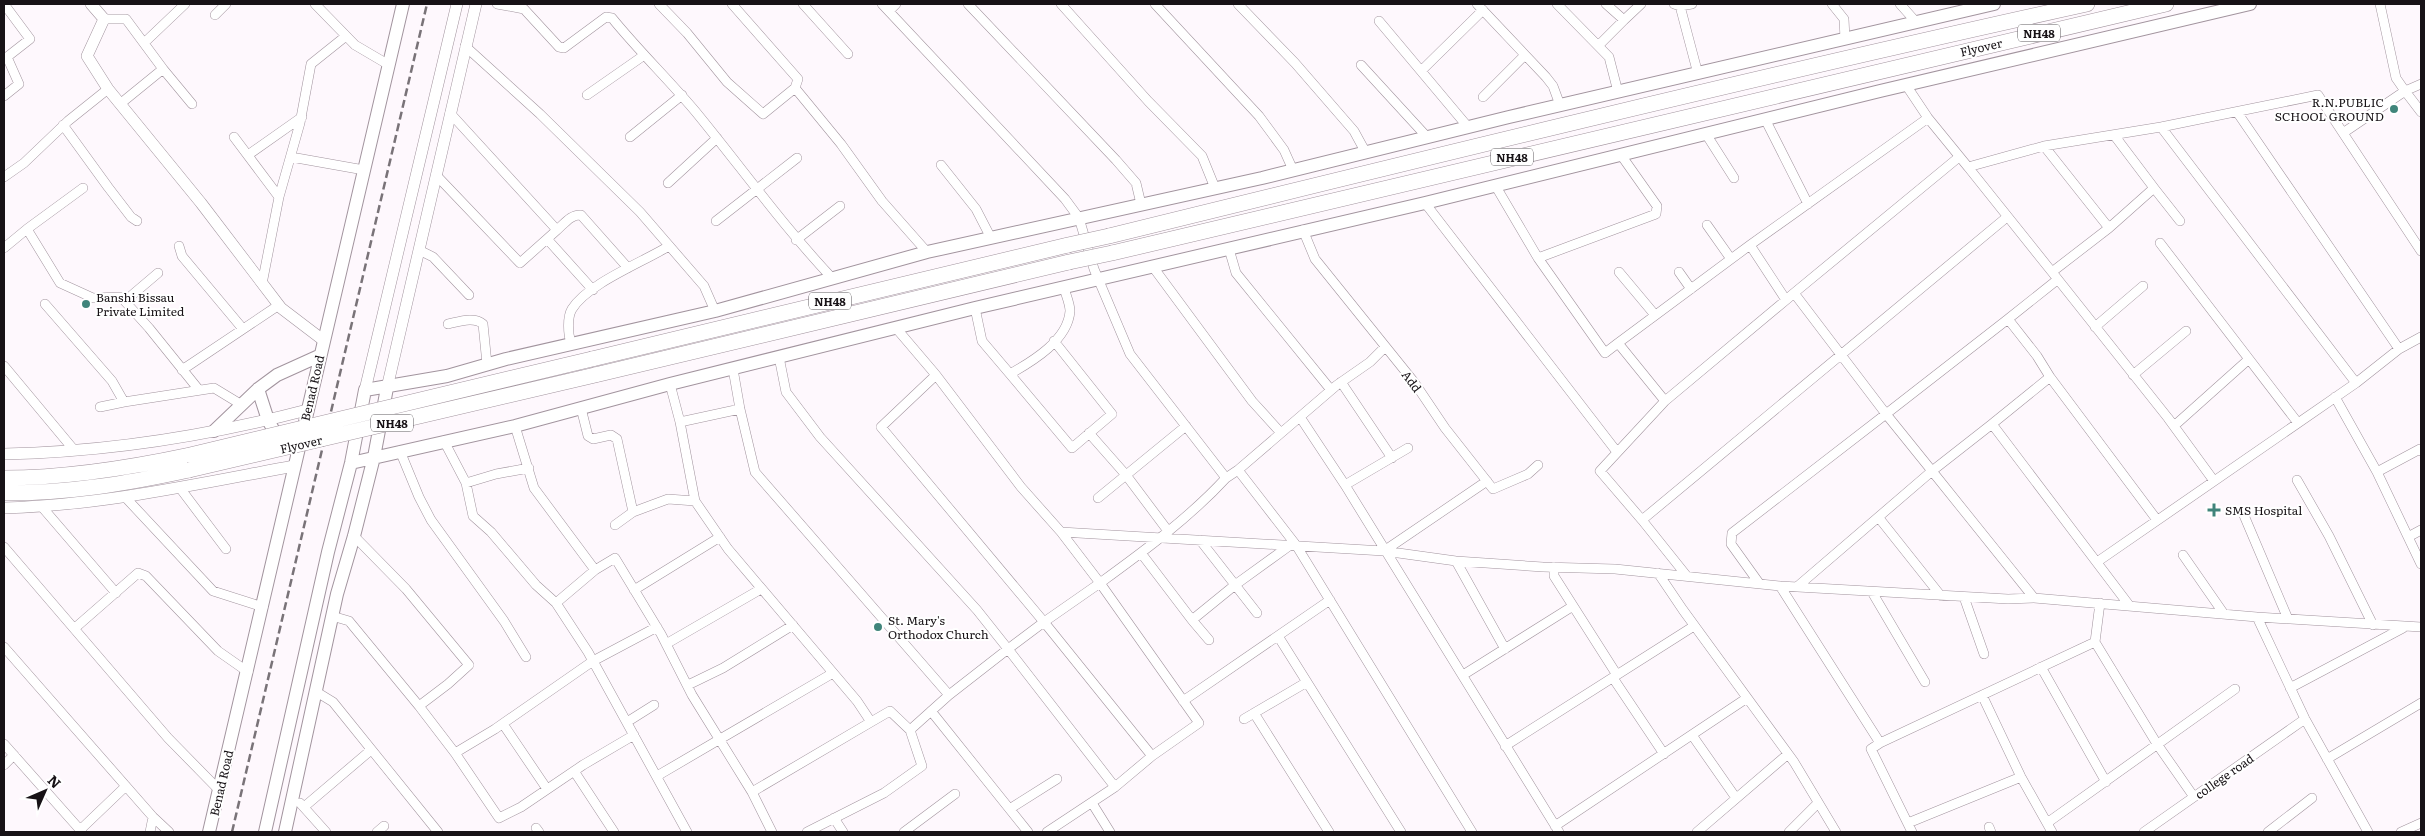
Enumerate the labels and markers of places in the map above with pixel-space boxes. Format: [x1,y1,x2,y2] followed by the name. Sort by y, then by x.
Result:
[2275,93,2384,125] place label: R.N.PUBLIC SCHOOL GROUND
[2388,103,2400,115] marker: R.N.PUBLIC SCHOOL GROUND
[96,288,185,320] place label: Banshi Bissau Private Limited
[80,298,92,310] marker: Banshi Bissau Private Limited
[2225,501,2302,519] place label: SMS Hospital
[2207,503,2221,517] marker: SMS Hospital
[888,611,989,643] place label: St. Mary's Orthodox Church
[872,621,884,633] marker: St. Mary's Orthodox Church

